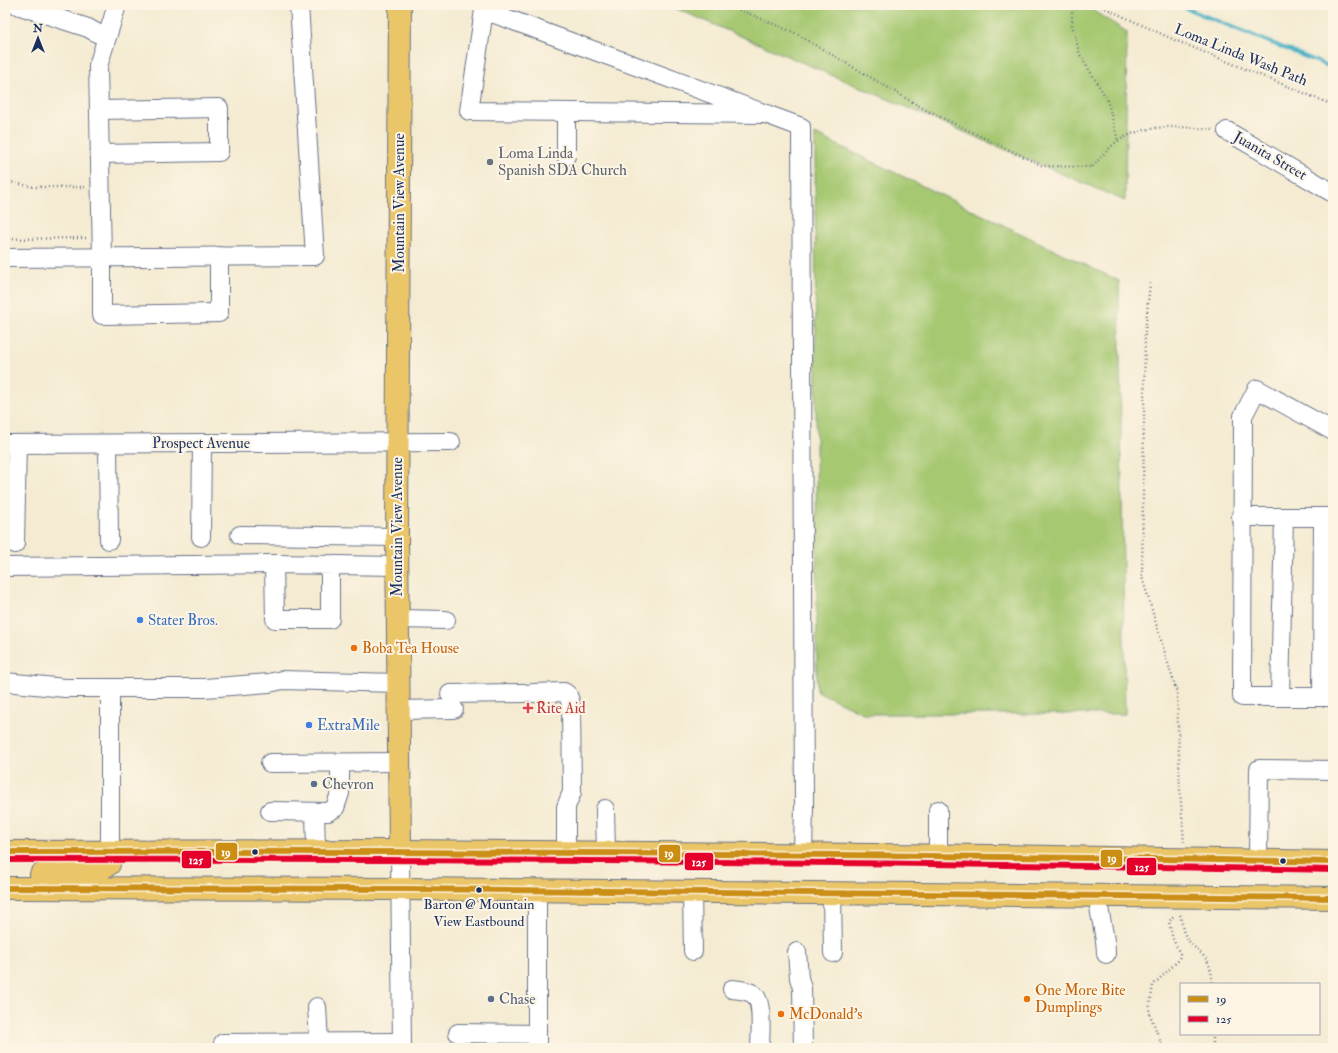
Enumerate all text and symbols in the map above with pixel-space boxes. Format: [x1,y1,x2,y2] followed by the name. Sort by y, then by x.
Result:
[18,18,58,58] north arrow
[1172,20,1310,90] street label: Loma Linda Wash Path
[32,22,44,35] text: N
[1229,127,1310,186] street label: Juanita Street
[390,133,409,273] street label: Mountain View Avenue
[498,144,627,181] place label: Loma Linda Spanish SDA Church
[485,157,495,167] marker: Loma Linda Spanish SDA Church
[152,434,250,454] street label: Prospect Avenue
[388,457,407,597] street label: Mountain View Avenue
[148,611,218,630] place label: Stater Bros.
[135,615,145,625] marker: Stater Bros.
[362,639,459,658] place label: Boba Tea House
[349,643,359,653] marker: Boba Tea House
[536,699,586,718] place label: Rite Aid
[523,703,533,713] marker: Rite Aid
[317,716,380,735] place label: ExtraMile
[304,720,314,730] marker: ExtraMile
[322,775,374,794] place label: Chevron
[309,779,319,789] marker: Chevron
[215,842,238,861] line badge: 19
[658,844,681,863] line badge: 19
[221,846,231,859] text: 19
[250,847,260,857] unlabelled marker
[664,847,674,860] text: 19
[1100,849,1123,868] line badge: 19
[181,850,212,869] line badge: 125
[684,852,714,871] line badge: 125
[1107,852,1117,865] text: 19
[189,854,203,867] text: 125
[692,856,706,869] text: 125
[1278,856,1288,866] unlabelled marker
[1126,857,1157,876] line badge: 125
[1135,861,1149,874] text: 125
[474,885,484,895] marker: Barton @ Mountain View Eastbound
[424,896,534,930] place label: Barton @ Mountain View Eastbound
[1035,981,1126,1018] place label: One More Bite Dumplings
[1180,983,1320,1035] legend
[499,990,535,1009] place label: Chase
[1216,992,1226,1007] text: 19
[486,994,496,1004] marker: Chase
[1022,994,1032,1004] marker: One More Bite Dumplings
[789,1005,862,1024] place label: McDonald's
[776,1009,786,1019] marker: McDonald's
[1216,1012,1232,1027] text: 125

